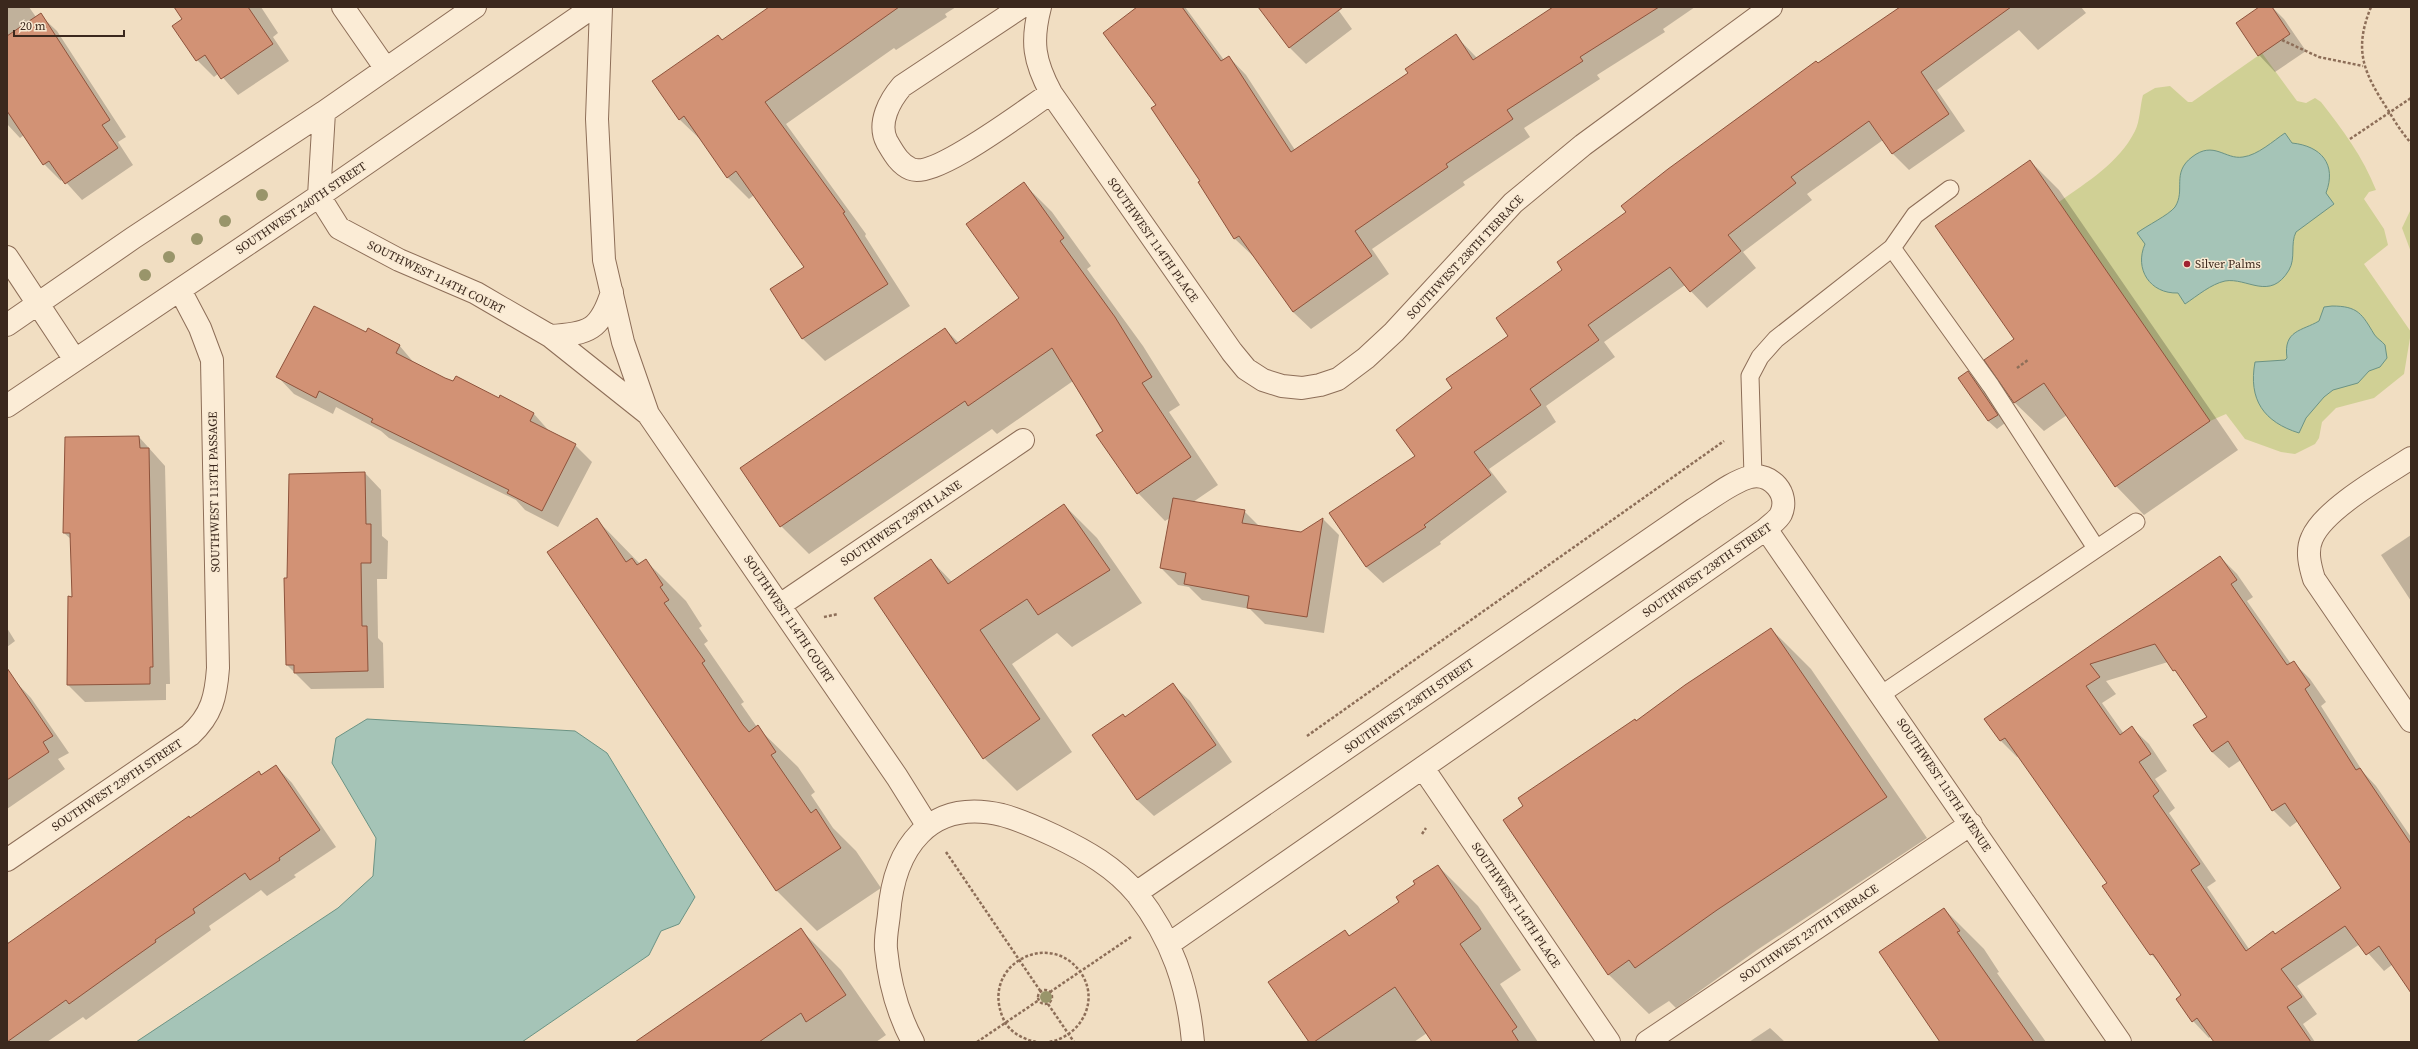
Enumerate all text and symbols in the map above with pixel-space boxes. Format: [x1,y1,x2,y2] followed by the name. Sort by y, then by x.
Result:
[14,12,124,38] scale bar
[20,18,46,34] text: 20 m
[232,158,370,258] street label: SOUTHWEST 240TH STREET
[1104,175,1202,305] street label: SOUTHWEST 114TH PLACE
[1403,192,1527,322] street label: SOUTHWEST 238TH TERRACE
[365,237,508,318] street label: SOUTHWEST 114TH COURT
[2195,256,2261,272] place label: Silver Palms
[2182,259,2192,269] marker: Silver Palms
[205,411,223,573] street label: SOUTHWEST 113TH PASSAGE
[837,476,965,570] street label: SOUTHWEST 239TH LANE
[1639,519,1776,621] street label: SOUTHWEST 238TH STREET
[740,552,838,687] street label: SOUTHWEST 114TH COURT
[1341,655,1478,757] street label: SOUTHWEST 238TH STREET
[1893,715,1995,855] street label: SOUTHWEST 115TH AVENUE
[48,735,186,835] street label: SOUTHWEST 239TH STREET
[1468,839,1564,971] street label: SOUTHWEST 114TH PLACE
[1736,880,1882,986] street label: SOUTHWEST 237TH TERRACE

